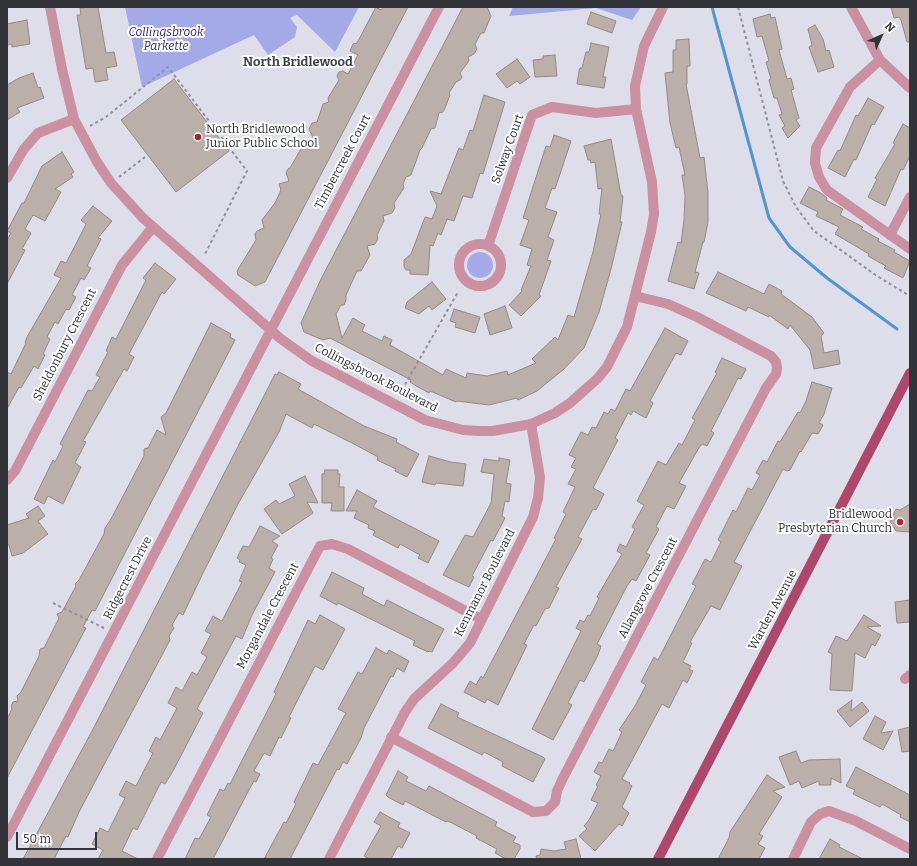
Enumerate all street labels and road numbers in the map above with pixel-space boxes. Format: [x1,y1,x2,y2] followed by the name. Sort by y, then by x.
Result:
[312,112,374,212] street label: Timbercreek Court
[489,112,527,186] street label: Solway Court
[30,286,100,404] street label: Sheldonbury Crescent
[312,341,440,415] street label: Collingsbrook Boulevard
[452,527,518,639] street label: Kenmanor Boulevard
[101,534,155,622] street label: Ridgecrest Drive
[615,535,681,641] street label: Allangrove Crescent
[234,560,302,672] street label: Morgandale Crescent
[746,567,800,653] street label: Warden Avenue

